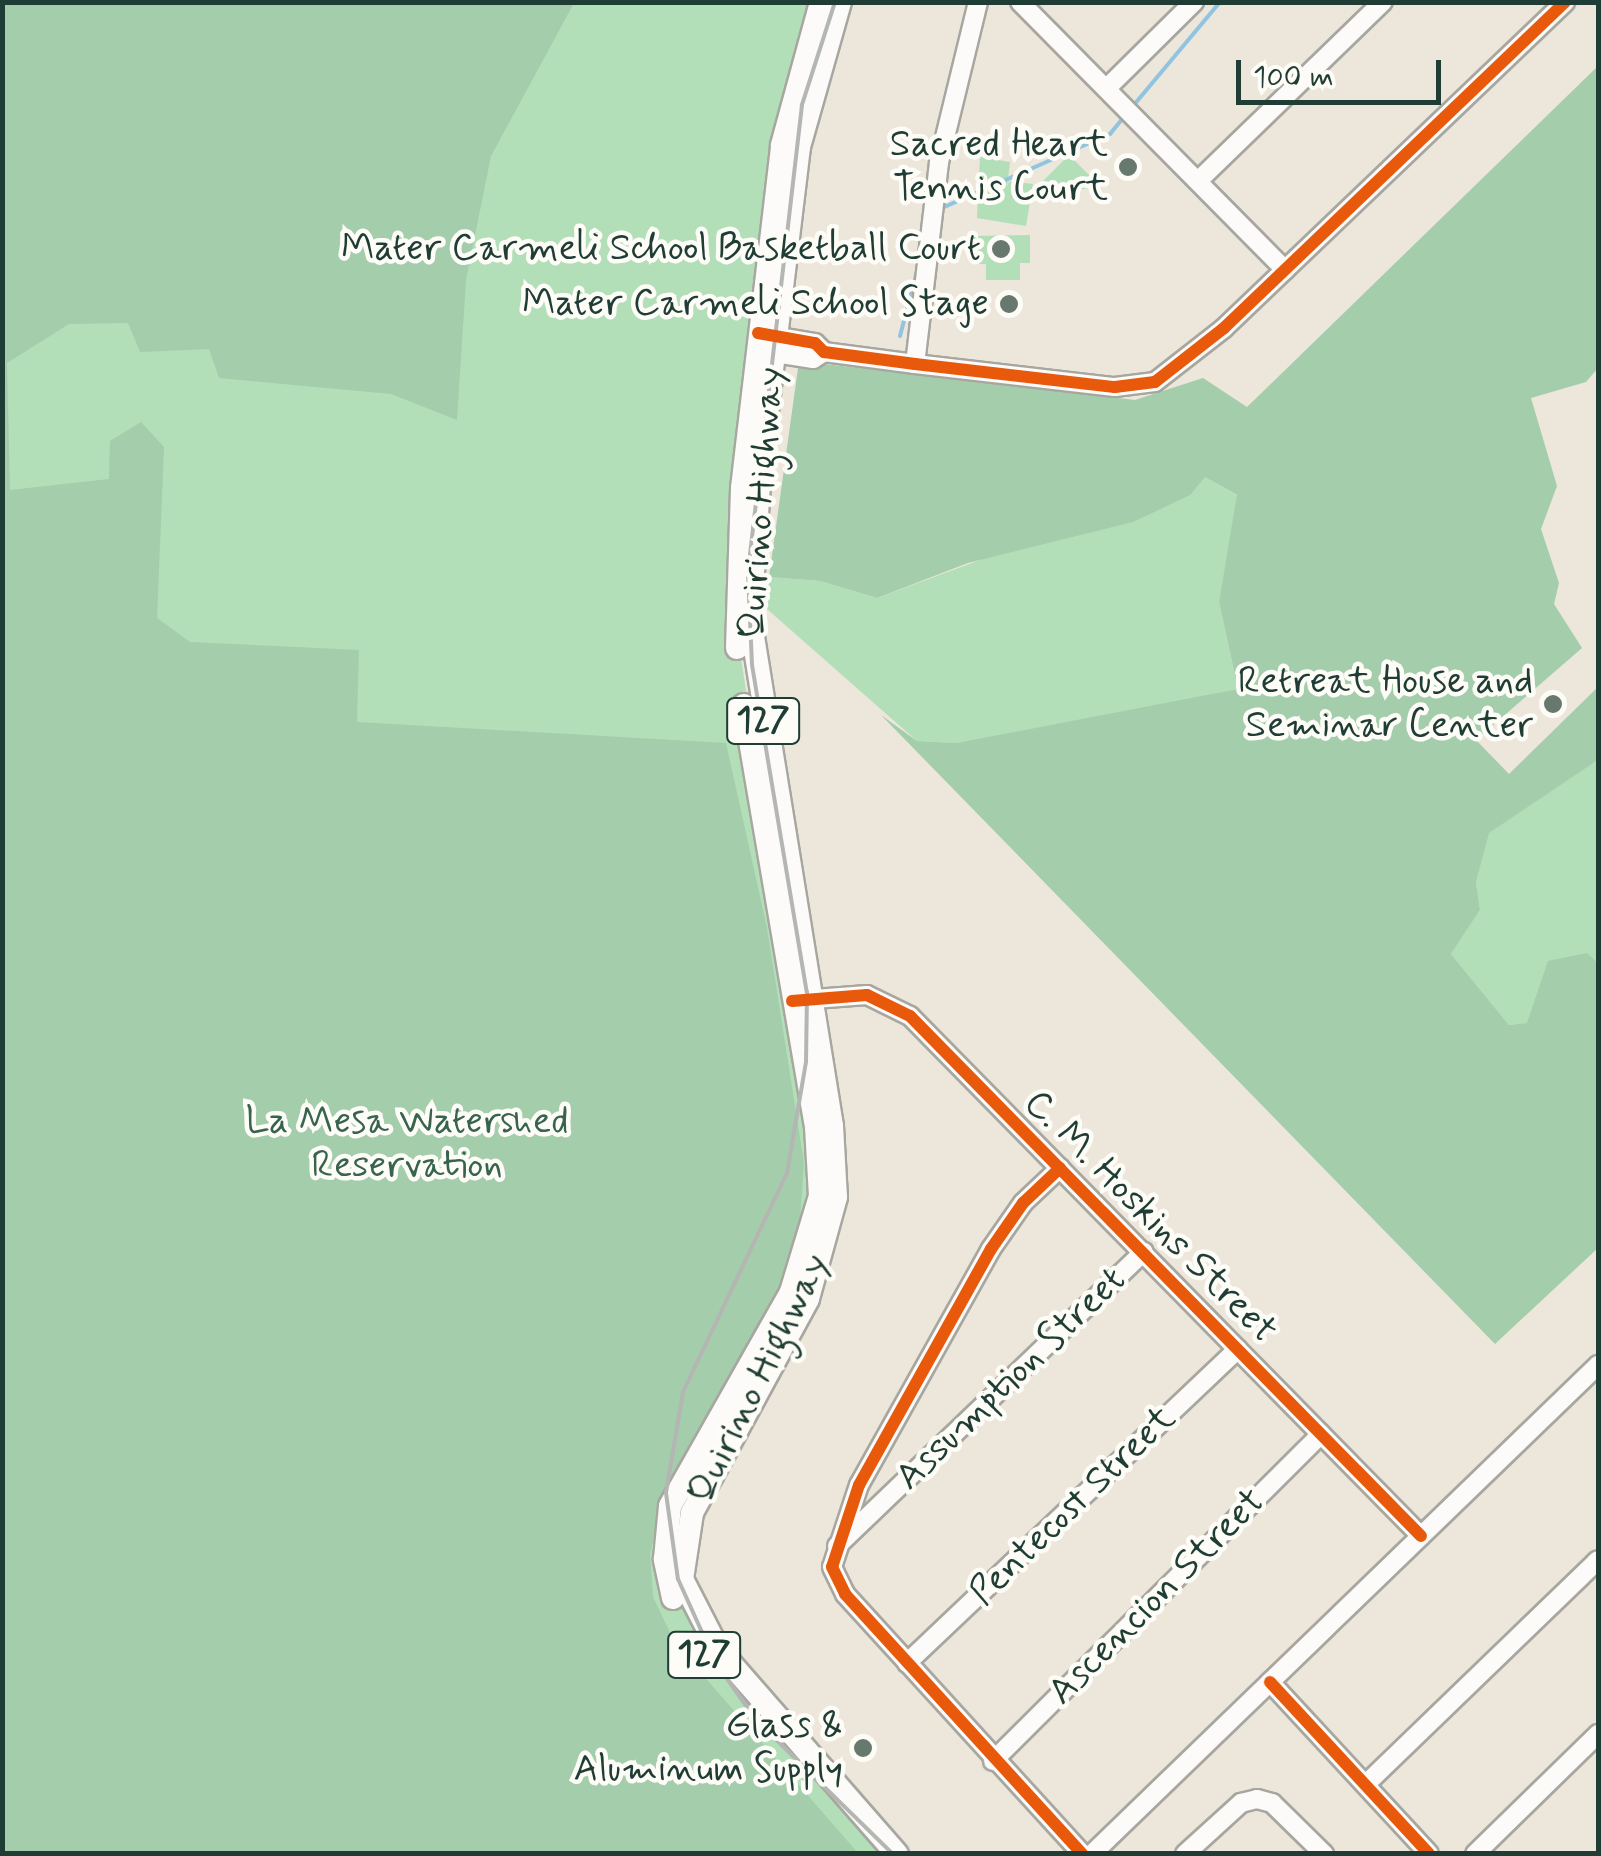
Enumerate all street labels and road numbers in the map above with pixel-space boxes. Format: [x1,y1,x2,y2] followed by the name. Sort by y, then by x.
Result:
[730,368,794,638] street label: Quirino Highway
[726,691,800,751] road number: 127
[1015,1082,1285,1352] street label: C. M. Hoskins Street
[680,1248,838,1510] street label: Quirino Highway
[885,1256,1137,1502] street label: Assumption Street
[961,1396,1185,1616] street label: Pentecost Street
[1040,1480,1274,1714] street label: Ascencion Street
[666,1625,742,1685] road number: 127

